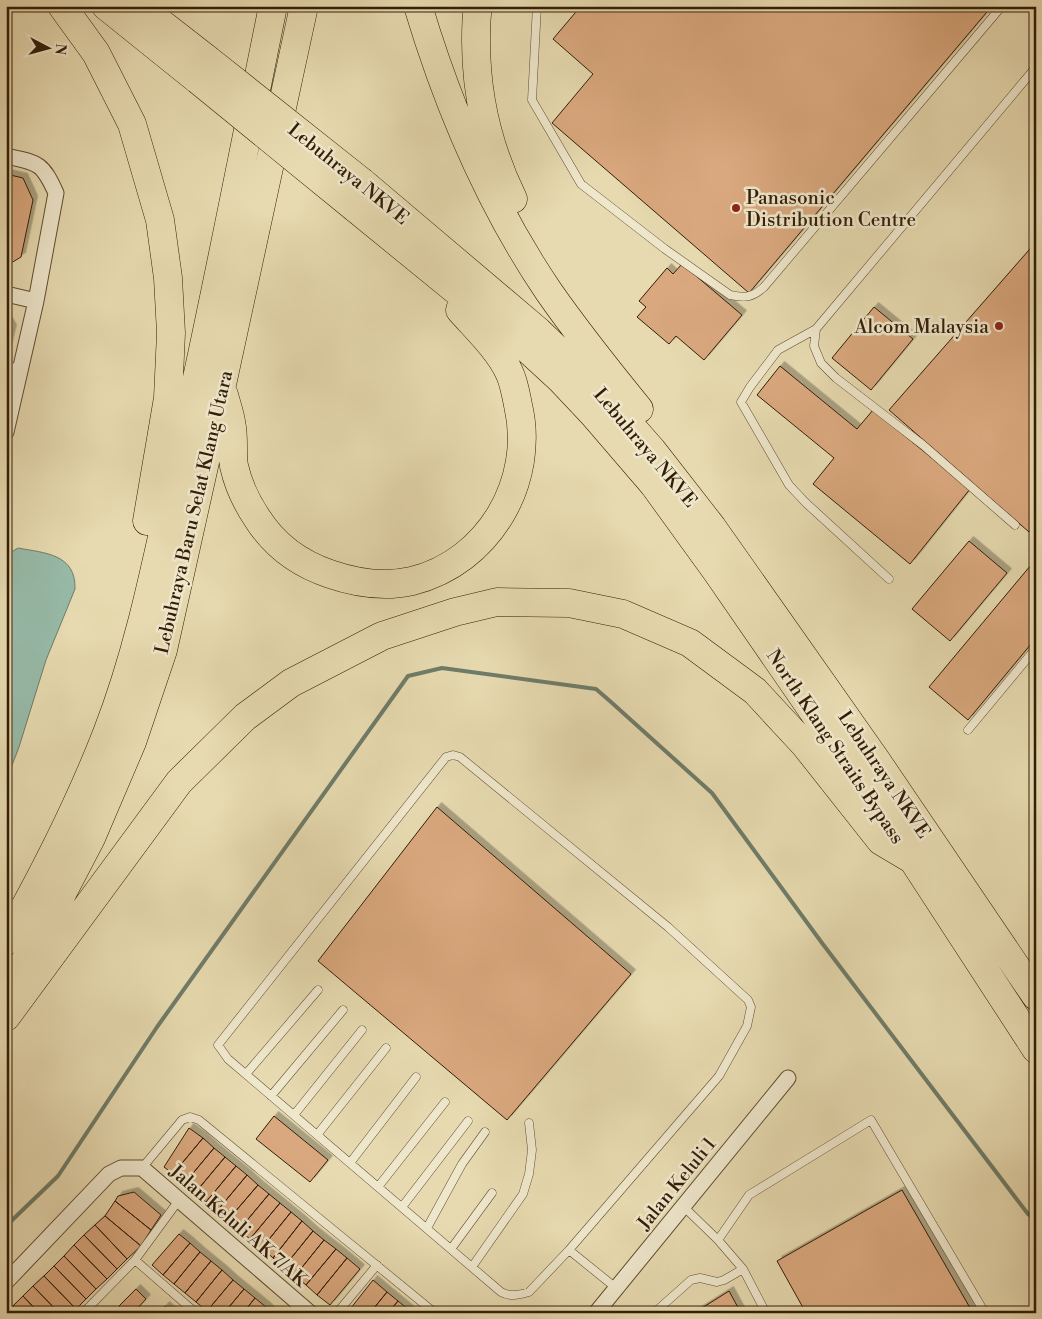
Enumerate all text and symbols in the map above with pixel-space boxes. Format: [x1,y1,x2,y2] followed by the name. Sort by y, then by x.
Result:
[22,22,72,72] north arrow
[50,43,69,56] text: N
[283,118,414,230] street label: Lebuhraya NKVE
[746,186,916,232] place label: Panasonic Distribution Centre
[730,202,742,214] marker: Panasonic Distribution Centre
[854,315,989,339] place label: Alcom Malaysia
[993,320,1005,332] marker: Alcom Malaysia
[150,368,238,656] street label: Lebuhraya Baru Selat Klang Utara
[588,383,702,512] street label: Lebuhraya NKVE
[761,645,909,848] street label: North Klang Straits Bypass
[833,706,936,843] street label: Lebuhraya NKVE
[632,1133,721,1235] street label: Jalan Keluli 1
[164,1159,313,1293] street label: Jalan Keluli AK 7/AK

